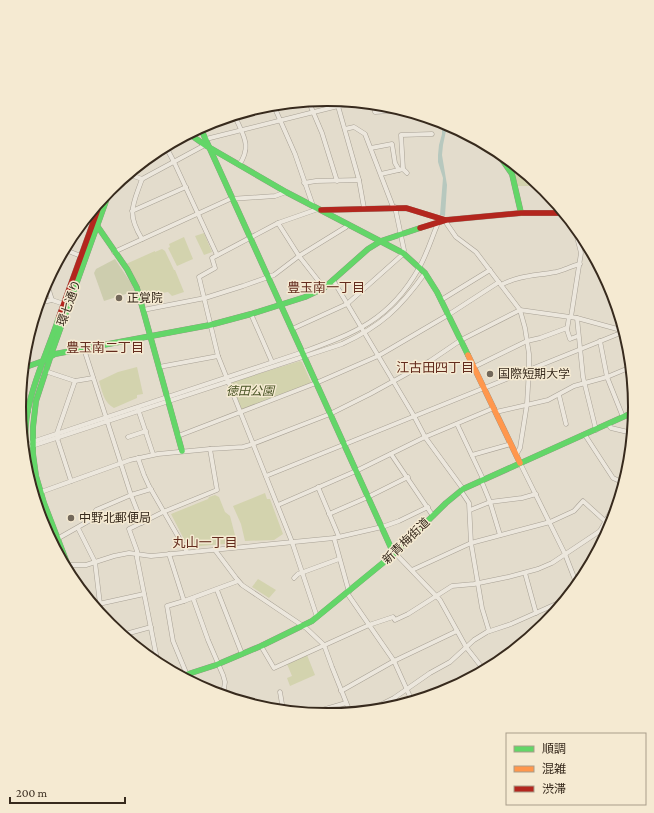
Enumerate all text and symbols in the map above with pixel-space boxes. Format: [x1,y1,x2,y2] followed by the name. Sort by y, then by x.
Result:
[54,278,84,328] street label: 環七通り
[287,280,365,295] district label: 豊玉南一丁目
[127,291,163,305] place label: 正覚院
[114,293,124,303] marker: 正覚院
[66,340,144,355] district label: 豊玉南二丁目
[396,360,474,375] district label: 江古田四丁目
[498,367,570,381] place label: 国際短期大学
[485,369,495,379] marker: 国際短期大学
[226,384,276,398] park label: 徳田公園
[79,511,151,525] place label: 中野北郵便局
[66,513,76,523] marker: 中野北郵便局
[380,515,432,567] street label: 新青梅街道
[172,535,238,550] district label: 丸山一丁目
[506,733,646,805] legend
[542,742,566,756] text: 順調
[542,762,566,776] text: 混雑
[10,779,125,805] scale bar
[542,782,566,796] text: 渋滞
[16,786,48,800] text: 200 m

